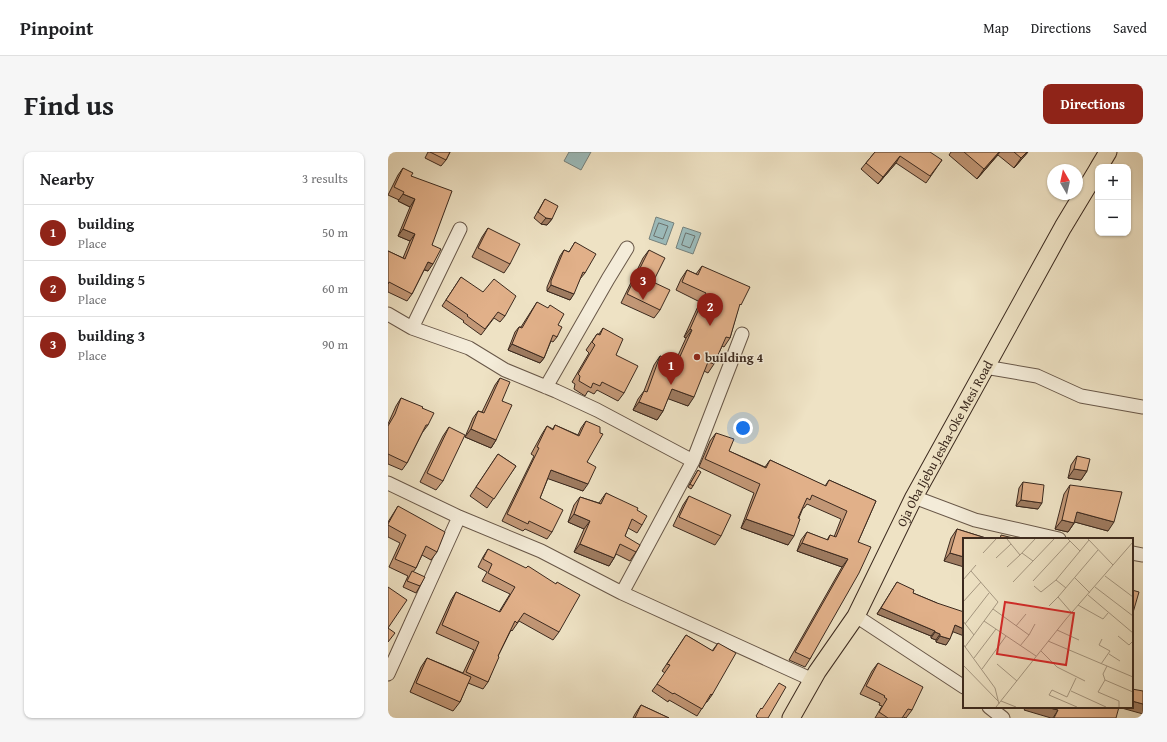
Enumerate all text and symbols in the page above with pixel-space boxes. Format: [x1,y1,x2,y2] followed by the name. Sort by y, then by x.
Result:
[20,14,93,42] text: Pinpoint
[983,18,1009,38] text: Map
[1031,18,1091,38] text: Directions
[1113,18,1147,38] text: Saved
[24,84,114,125] text: Find us
[1043,84,1143,124] button: Directions
[1047,164,1083,200] north arrow
[1095,164,1131,236] map controls
[1095,164,1131,200] button: +
[40,166,94,191] text: Nearby
[302,169,348,188] text: 3 results
[1095,200,1131,236] button: −
[78,213,134,234] text: building
[50,223,56,242] text: 1
[322,223,348,242] text: 50 m
[78,234,107,253] text: Place
[630,267,656,300] pin: 3
[78,269,145,290] text: building 5
[50,279,56,298] text: 2
[322,279,348,298] text: 60 m
[78,290,107,309] text: Place
[697,293,723,326] pin: 2
[78,325,145,346] text: building 3
[50,335,56,354] text: 3
[322,335,348,354] text: 90 m
[78,346,107,365] text: Place
[705,348,764,367] place label: building 4
[658,352,684,385] pin: 1
[692,352,702,362] marker: building 4
[892,357,998,530] street label: Oja Oba Ijebu Jesha-Oke Mesi Road
[733,418,753,438] your location
[963,538,1133,708] inset map

